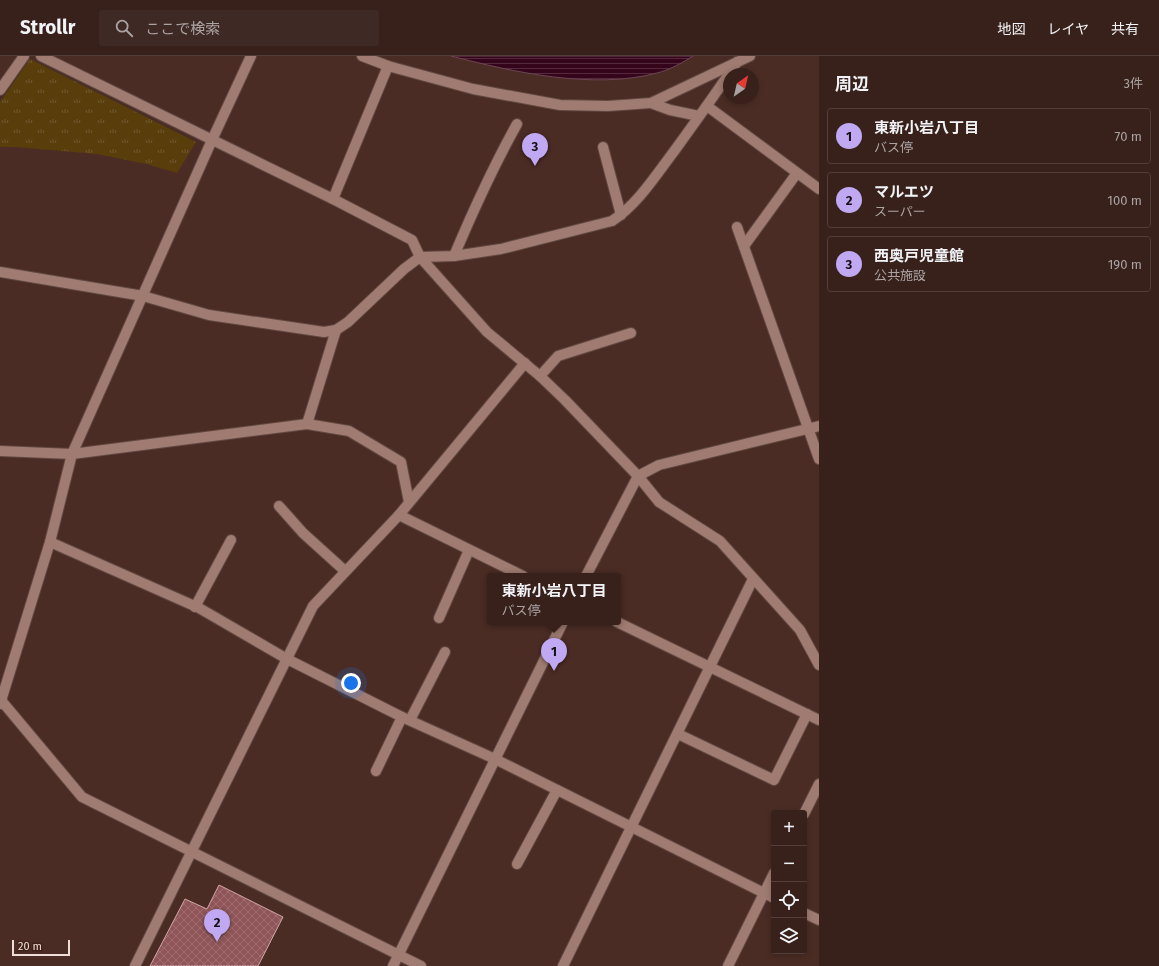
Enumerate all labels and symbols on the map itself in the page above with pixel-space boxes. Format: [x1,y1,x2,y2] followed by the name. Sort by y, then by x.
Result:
[723,68,759,104] north arrow
[522,133,548,166] pin: 3
[541,638,567,671] pin: 1
[341,673,361,693] your location
[204,909,230,942] pin: 2
[12,938,70,957] scale bar

